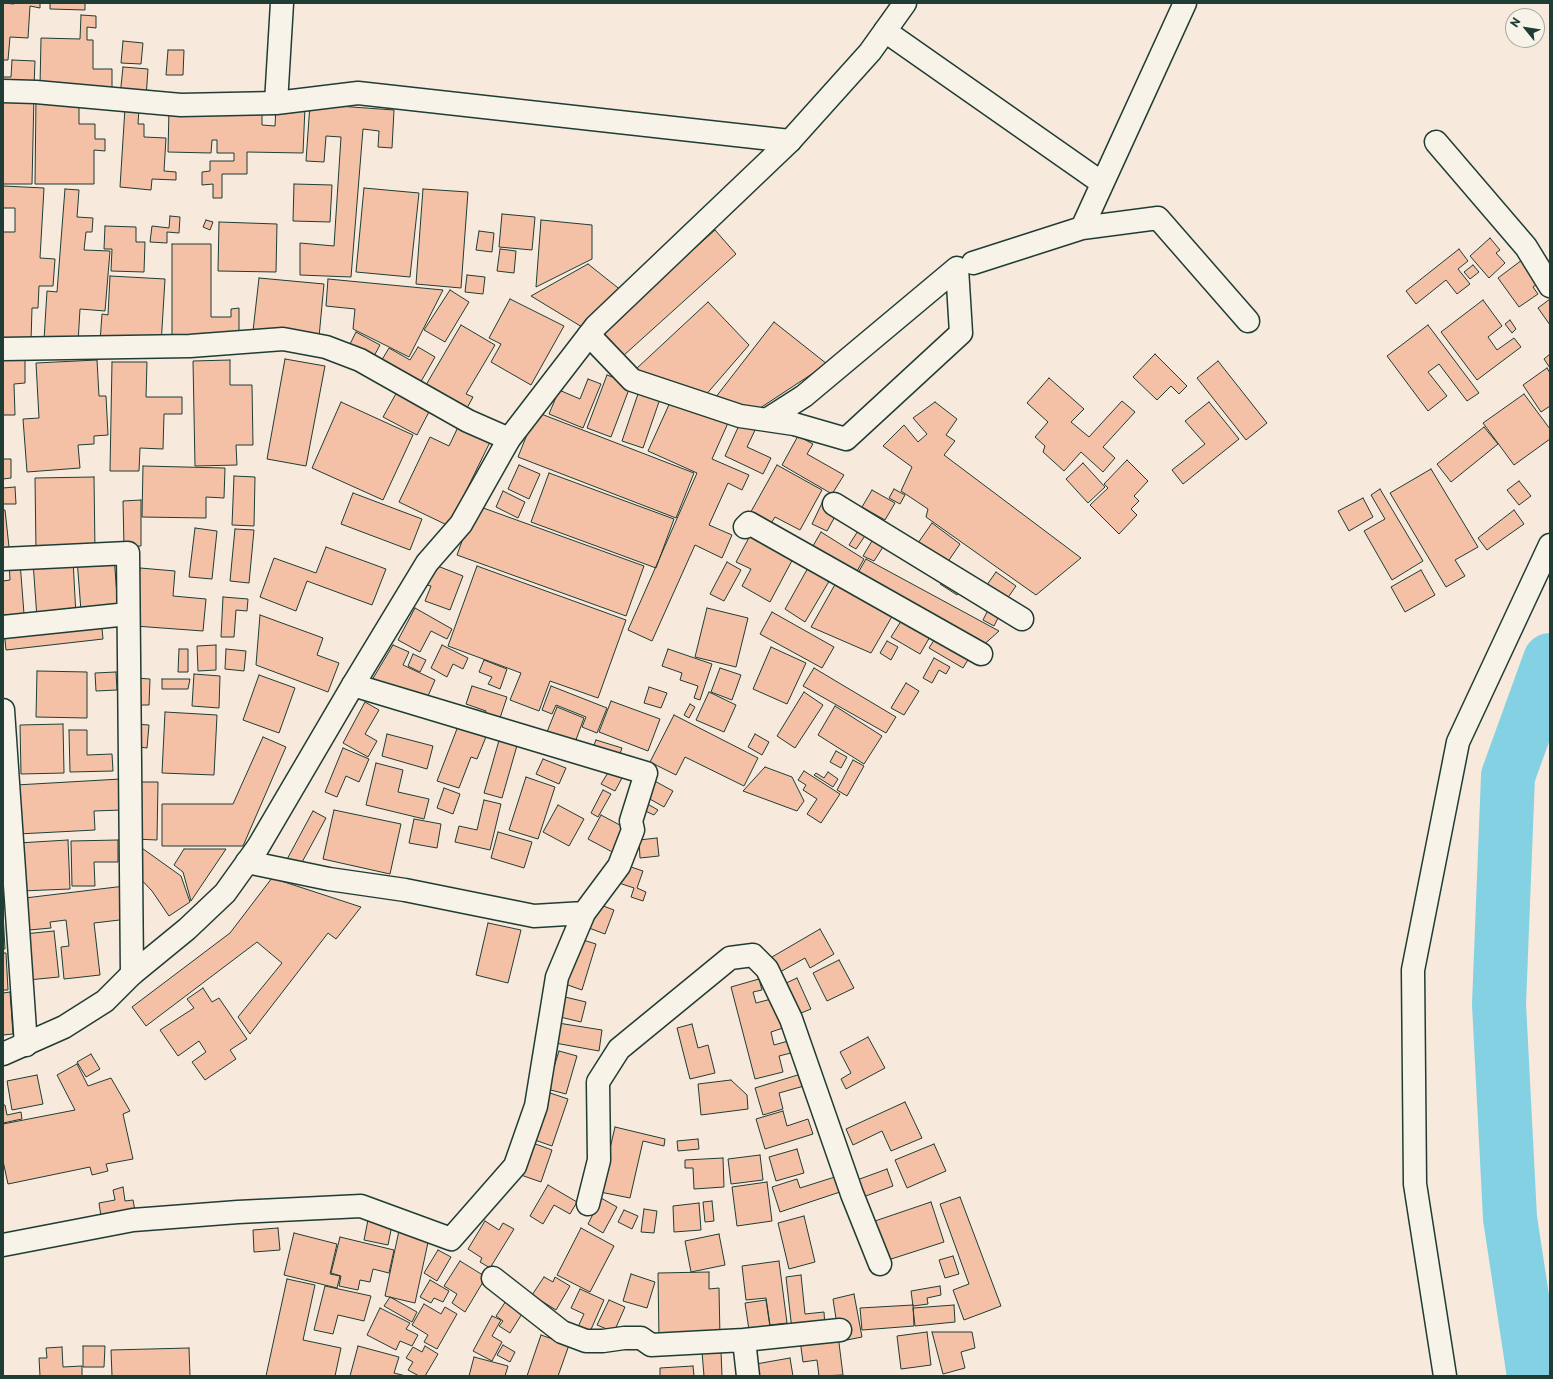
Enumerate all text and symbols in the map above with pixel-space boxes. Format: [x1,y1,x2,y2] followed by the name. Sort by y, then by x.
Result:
[1505,8,1545,48] north arrow
[1505,14,1525,30] text: N

